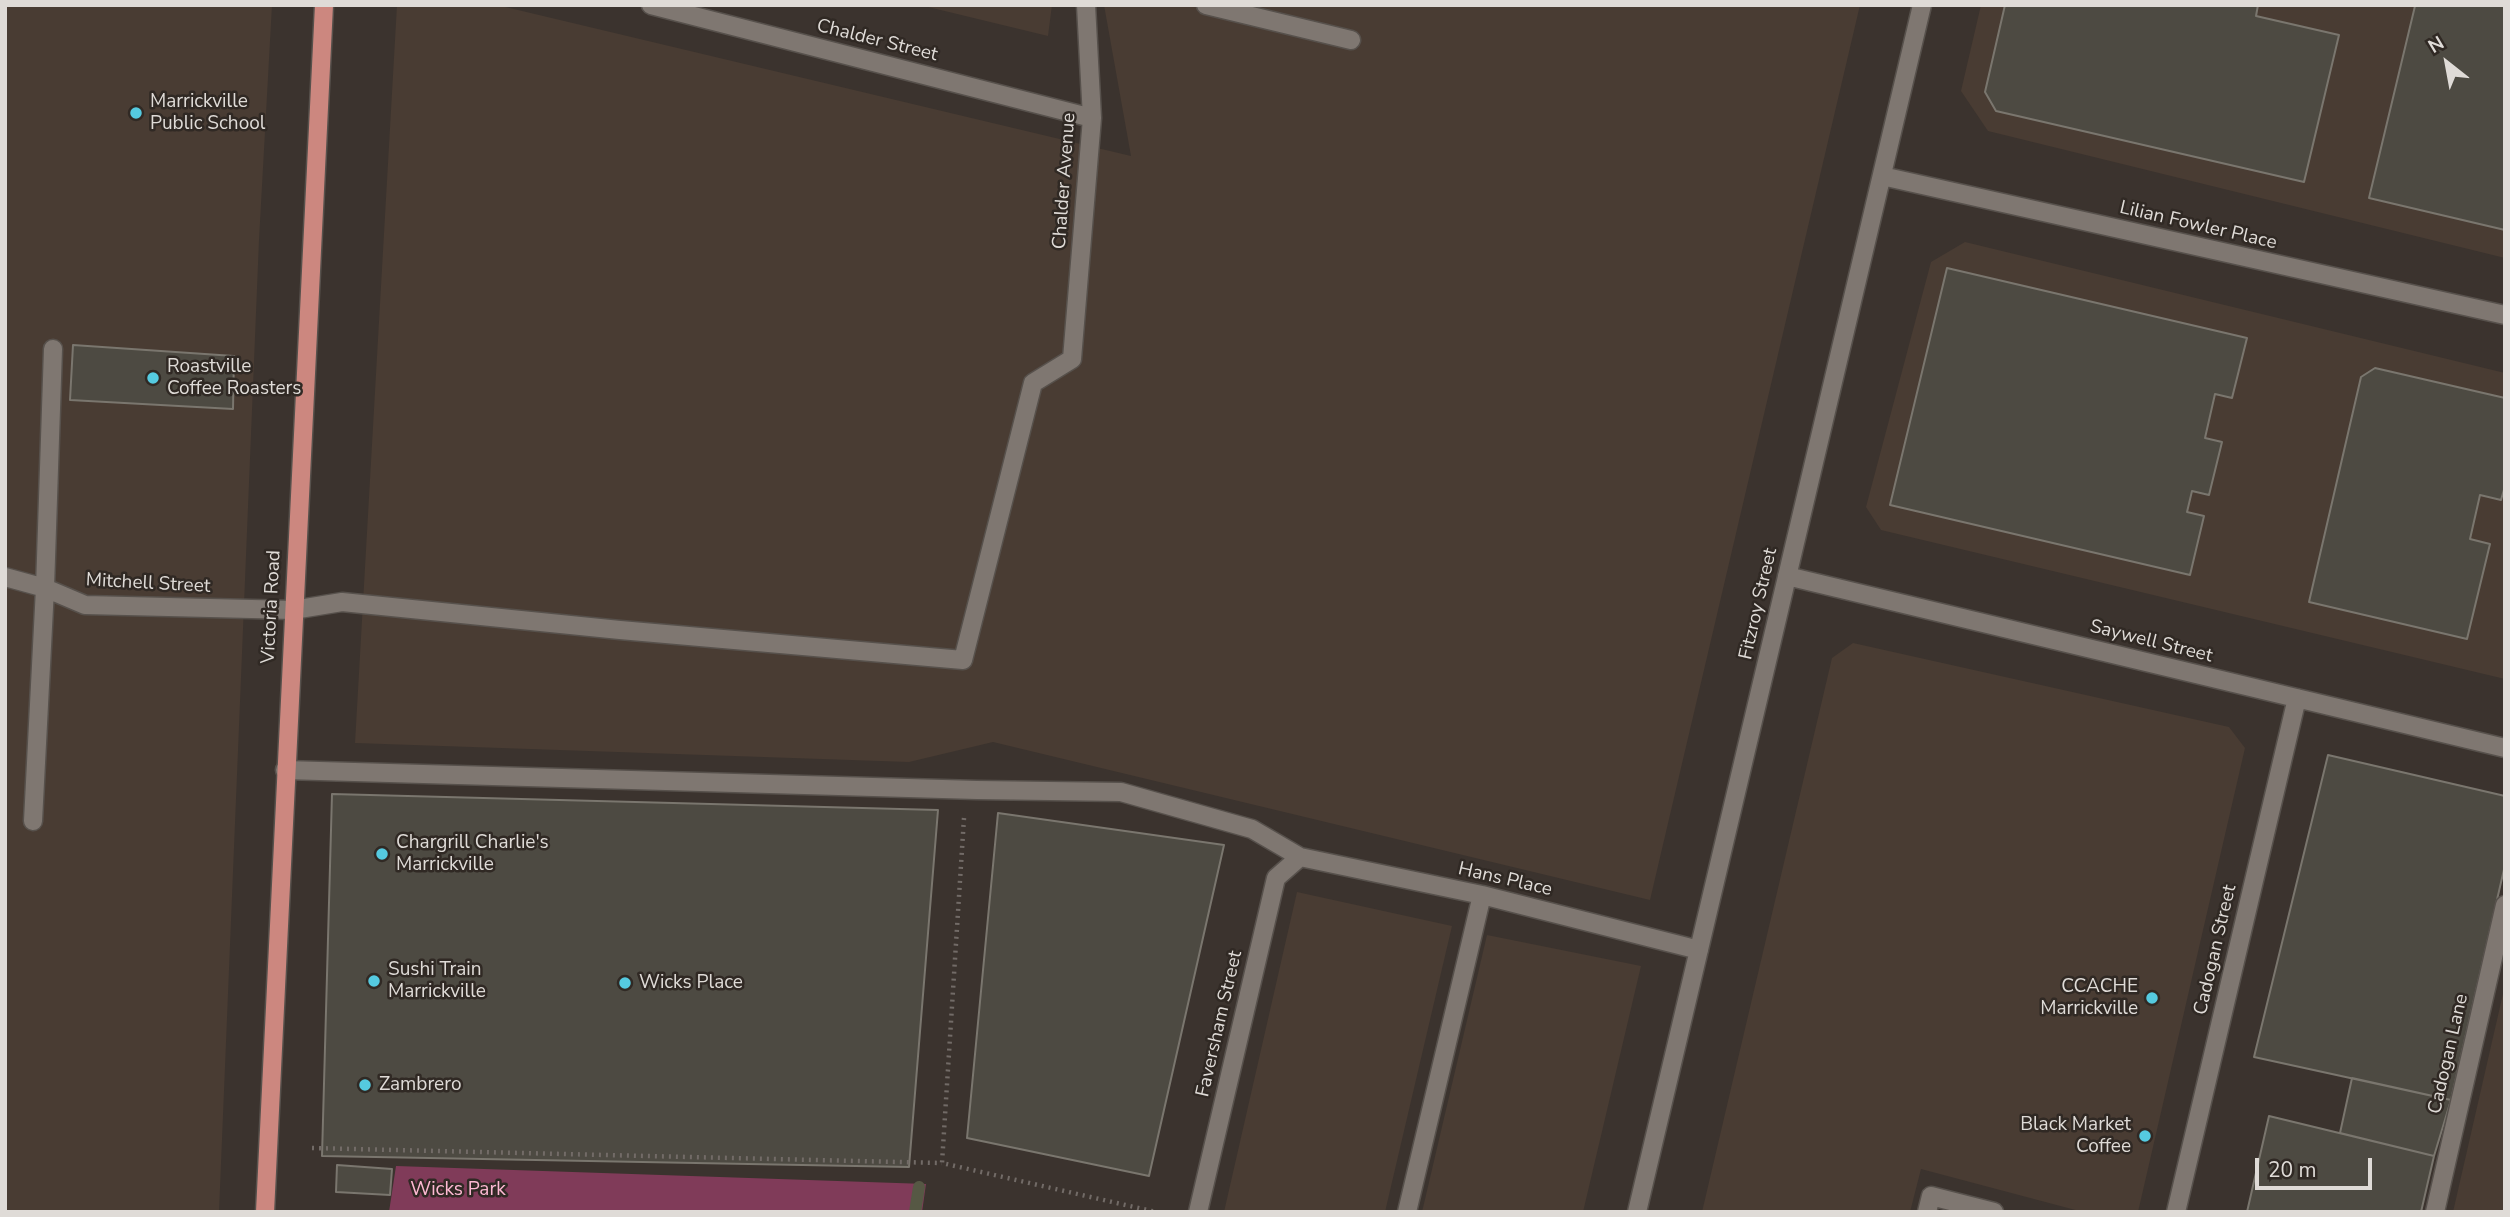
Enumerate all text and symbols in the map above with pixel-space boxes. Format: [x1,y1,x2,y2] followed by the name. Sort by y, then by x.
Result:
[814,15,940,67] street label: Chalder Street
[2412,28,2482,98] north arrow
[2423,30,2449,60] text: N
[150,91,265,135] place label: Marrickville Public School
[128,105,144,121] marker: Marrickville Public School
[1049,112,1081,250] street label: Chalder Avenue
[2117,197,2279,255] street label: Lilian Fowler Place
[167,356,301,400] place label: Roastville Coffee Roasters
[145,370,161,386] marker: Roastville Coffee Roasters
[1735,546,1783,662] street label: Fitzroy Street
[258,550,286,664] street label: Victoria Road
[85,569,211,599] street label: Mitchell Street
[2087,616,2215,668] street label: Saywell Street
[396,832,549,876] place label: Chargrill Charlie's Marrickville
[374,846,390,862] marker: Chargrill Charlie's Marrickville
[1456,858,1554,902] street label: Hans Place
[2190,883,2242,1017] street label: Cadogan Street
[1192,949,1248,1099] street label: Faversham Street
[388,959,486,1003] place label: Sushi Train Marrickville
[639,972,743,994] place label: Wicks Place
[366,973,382,989] marker: Sushi Train Marrickville
[617,975,633,991] marker: Wicks Place
[2040,976,2138,1020] place label: CCACHE Marrickville
[2144,990,2160,1006] marker: CCACHE Marrickville
[2424,992,2474,1116] street label: Cadogan Lane
[379,1074,461,1096] place label: Zambrero
[357,1077,373,1093] marker: Zambrero
[2020,1114,2131,1158] place label: Black Market Coffee
[2137,1128,2153,1144] marker: Black Market Coffee
[2258,1144,2375,1188] scale bar
[2268,1156,2317,1184] text: 20 m
[410,1179,506,1201] park label: Wicks Park

